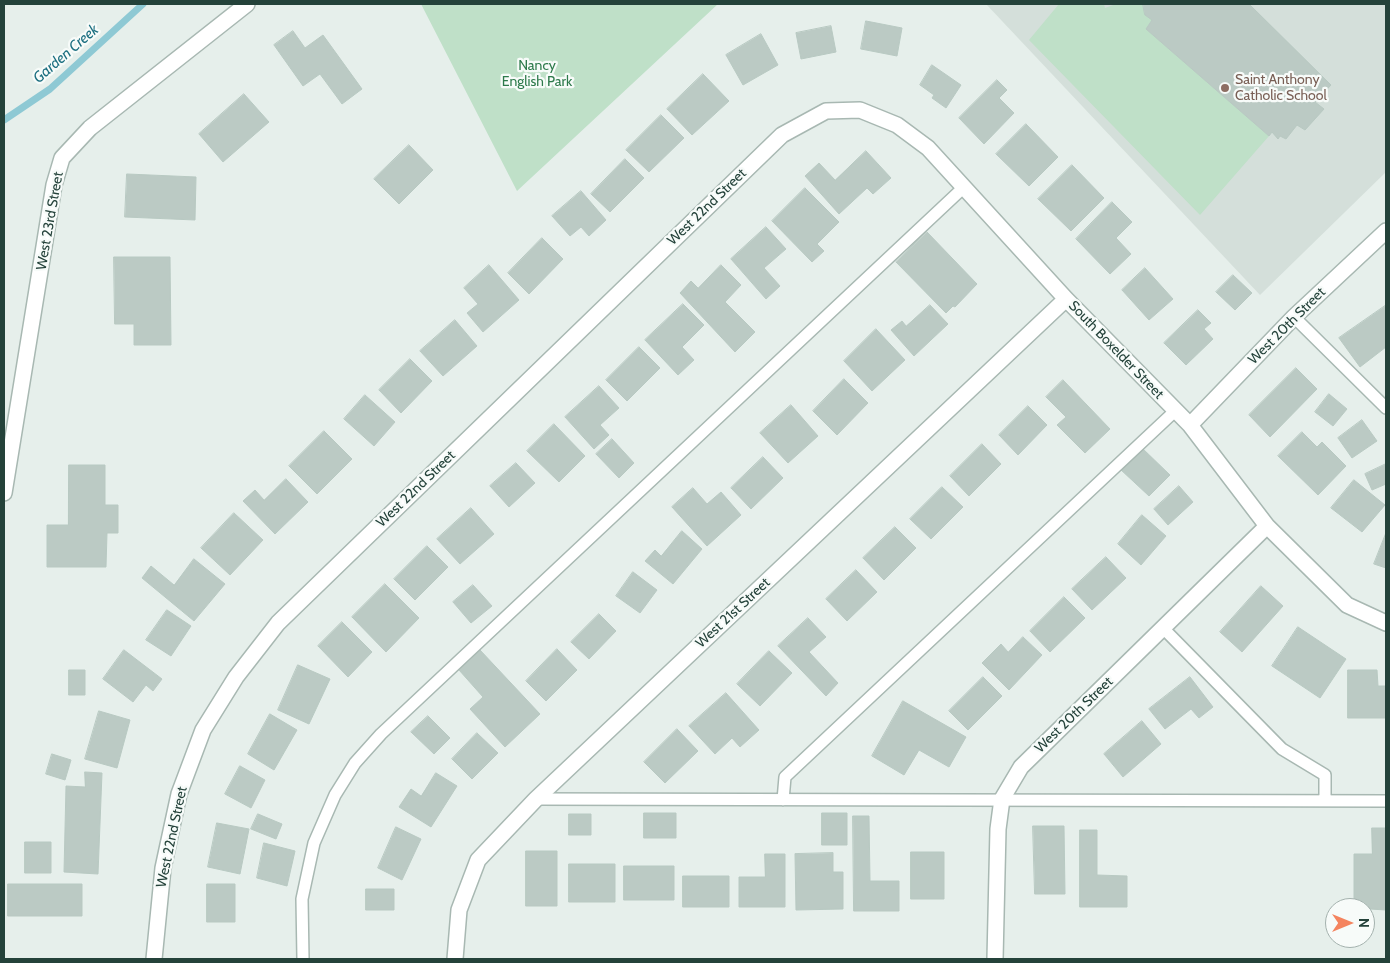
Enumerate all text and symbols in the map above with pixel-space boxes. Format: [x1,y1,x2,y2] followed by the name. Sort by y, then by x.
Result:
[30,21,102,87] water label: Garden Creek
[502,58,572,90] park label: Nancy English Park
[1235,72,1327,104] place label: Saint Anthony Catholic School
[1219,82,1231,94] marker: Saint Anthony Catholic School
[664,165,750,249] street label: West 22nd Street
[33,171,67,271] street label: West 23rd Street
[1245,284,1329,368] street label: West 20th Street
[1065,298,1167,402] street label: South Boxelder Street
[373,447,459,531] street label: West 22nd Street
[693,574,773,652] street label: West 21st Street
[1031,674,1117,756] street label: West 20th Street
[153,785,191,889] street label: West 22nd Street
[1325,898,1375,948] north arrow
[1355,918,1373,928] text: N

